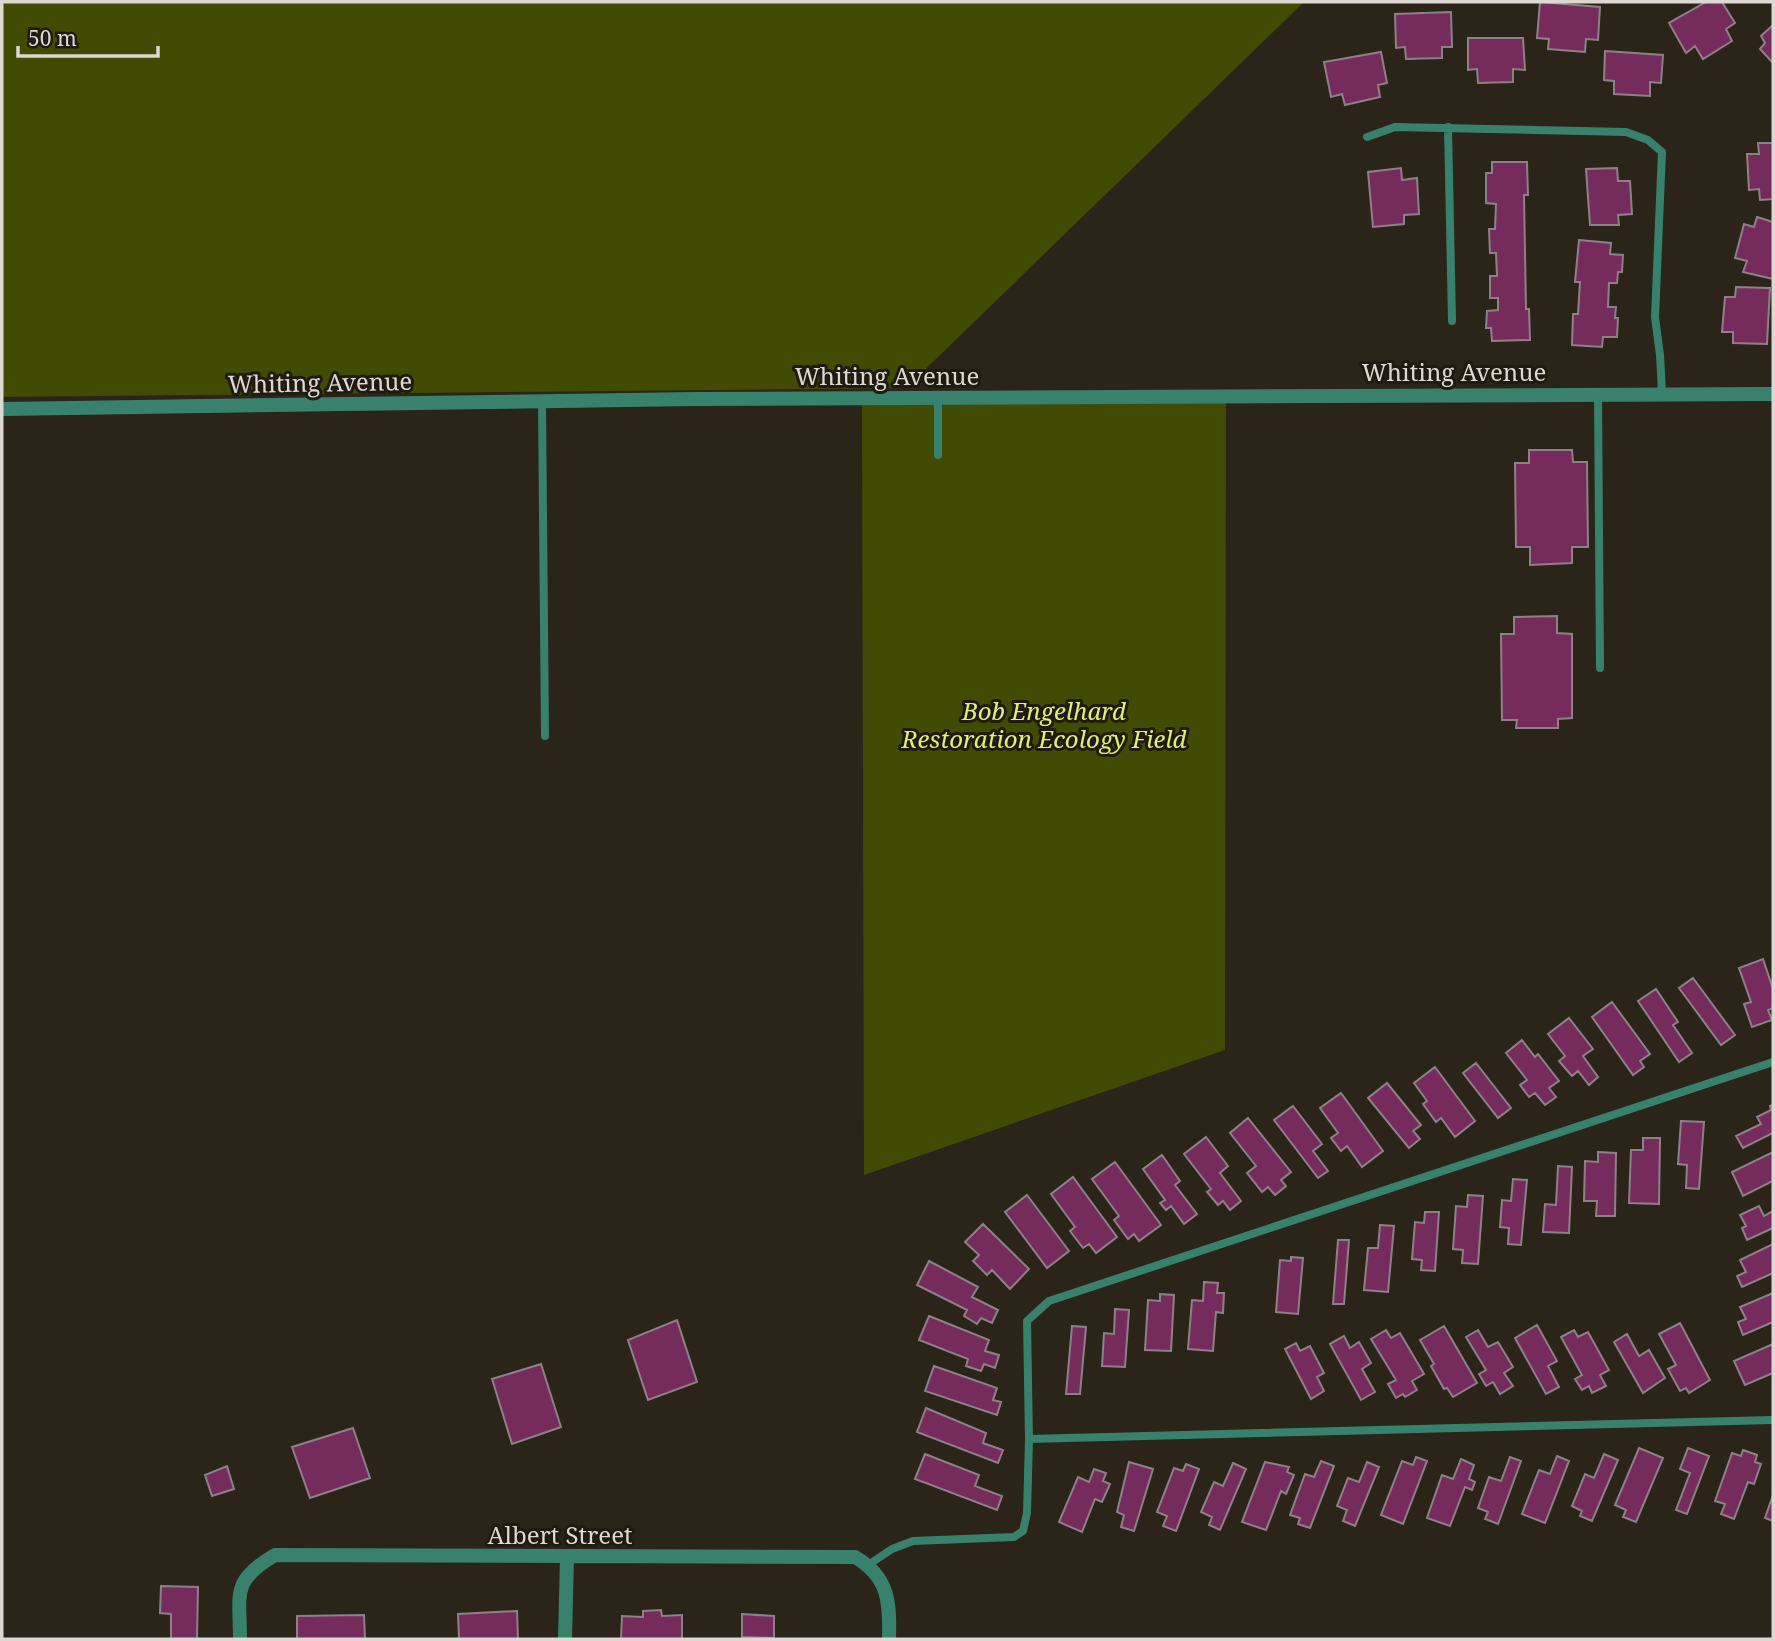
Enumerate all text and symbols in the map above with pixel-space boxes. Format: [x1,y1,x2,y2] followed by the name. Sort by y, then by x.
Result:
[18,14,158,58] scale bar
[28,24,77,52] text: 50 m
[1362,355,1546,388] street label: Whiting Avenue
[795,359,979,392] street label: Whiting Avenue
[227,364,413,400] street label: Whiting Avenue
[901,694,1187,755] park label: Bob Engelhard Restoration Ecology Field
[488,1518,632,1551] street label: Albert Street

